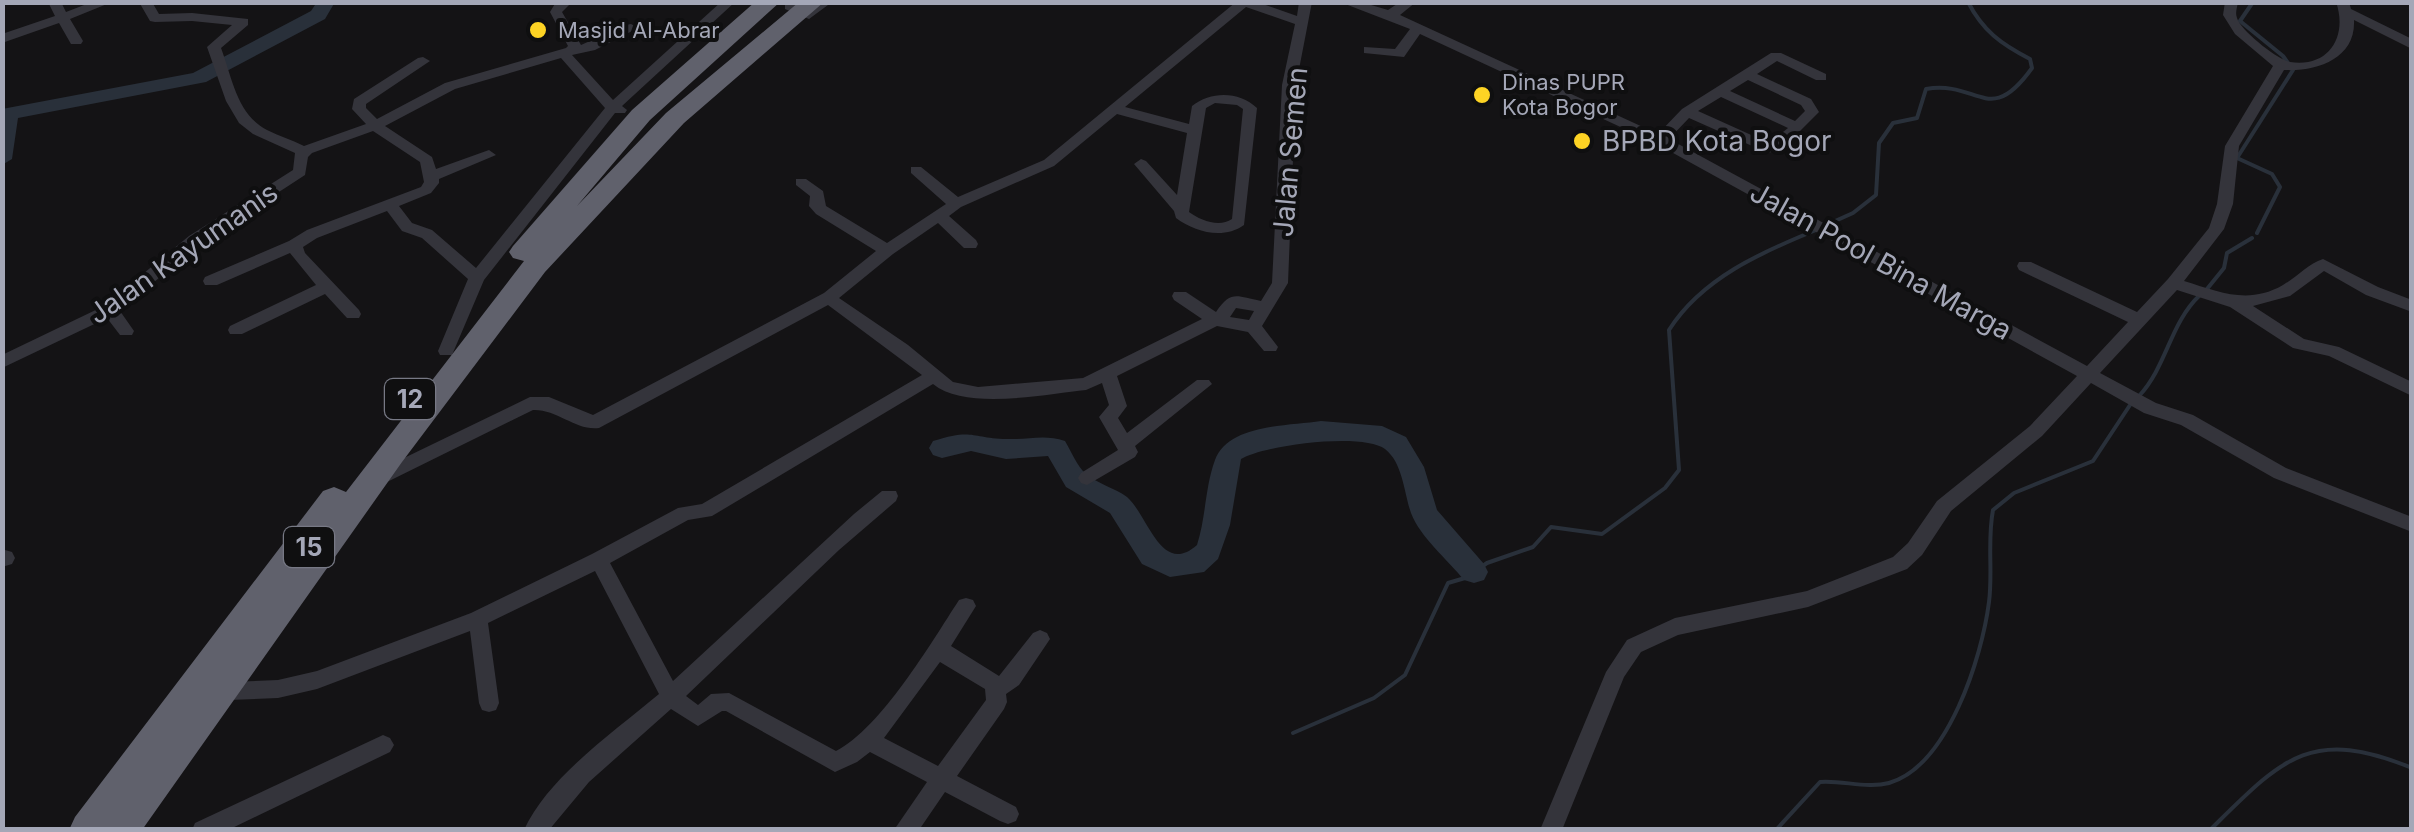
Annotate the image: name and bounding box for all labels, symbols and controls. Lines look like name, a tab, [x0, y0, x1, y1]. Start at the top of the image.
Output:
place label: Masjid Al-Abrar	[558, 17, 720, 43]
marker: Masjid Al-Abrar	[527, 19, 549, 41]
street label: Jalan Semen	[1266, 66, 1314, 238]
place label: Dinas PUPR Kota Bogor	[1502, 69, 1625, 120]
marker: Dinas PUPR Kota Bogor	[1471, 84, 1493, 106]
place label: BPBD Kota Bogor	[1602, 124, 1832, 158]
marker: BPBD Kota Bogor	[1571, 130, 1593, 152]
street label: Jalan Kayumanis	[82, 175, 284, 331]
street label: Jalan Pool Bina Marga	[1744, 175, 2018, 347]
road number: 12	[385, 379, 435, 419]
road number: 15	[284, 527, 334, 567]

